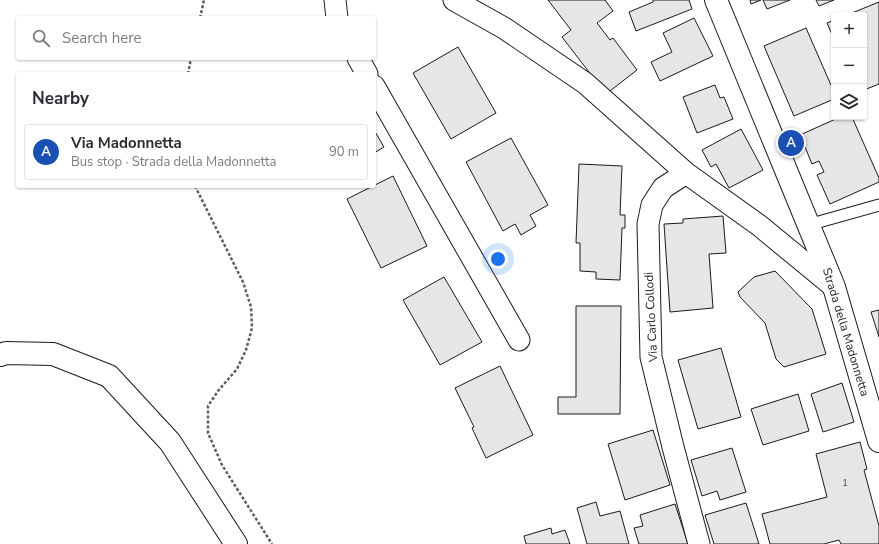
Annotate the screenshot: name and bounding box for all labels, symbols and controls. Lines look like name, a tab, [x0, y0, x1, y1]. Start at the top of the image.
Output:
map controls	[831, 12, 867, 120]
button: +	[831, 12, 867, 48]
search box	[16, 16, 376, 60]
icon: search	[30, 27, 52, 49]
text: Search here	[62, 28, 142, 48]
button: −	[831, 48, 867, 84]
button: layers	[831, 84, 867, 120]
text: Nearby	[32, 87, 89, 110]
pin: A	[778, 128, 804, 158]
text: Via Madonnetta	[71, 133, 182, 153]
text: A	[41, 143, 51, 161]
text: 90 m	[329, 143, 359, 161]
text: Bus stop · Strada della Madonnetta	[71, 153, 276, 171]
your location	[488, 249, 508, 269]
street label: Strada della Madonnetta	[819, 266, 873, 398]
street label: Via Carlo Collodi	[641, 272, 661, 363]
house number: 1	[842, 476, 848, 490]

